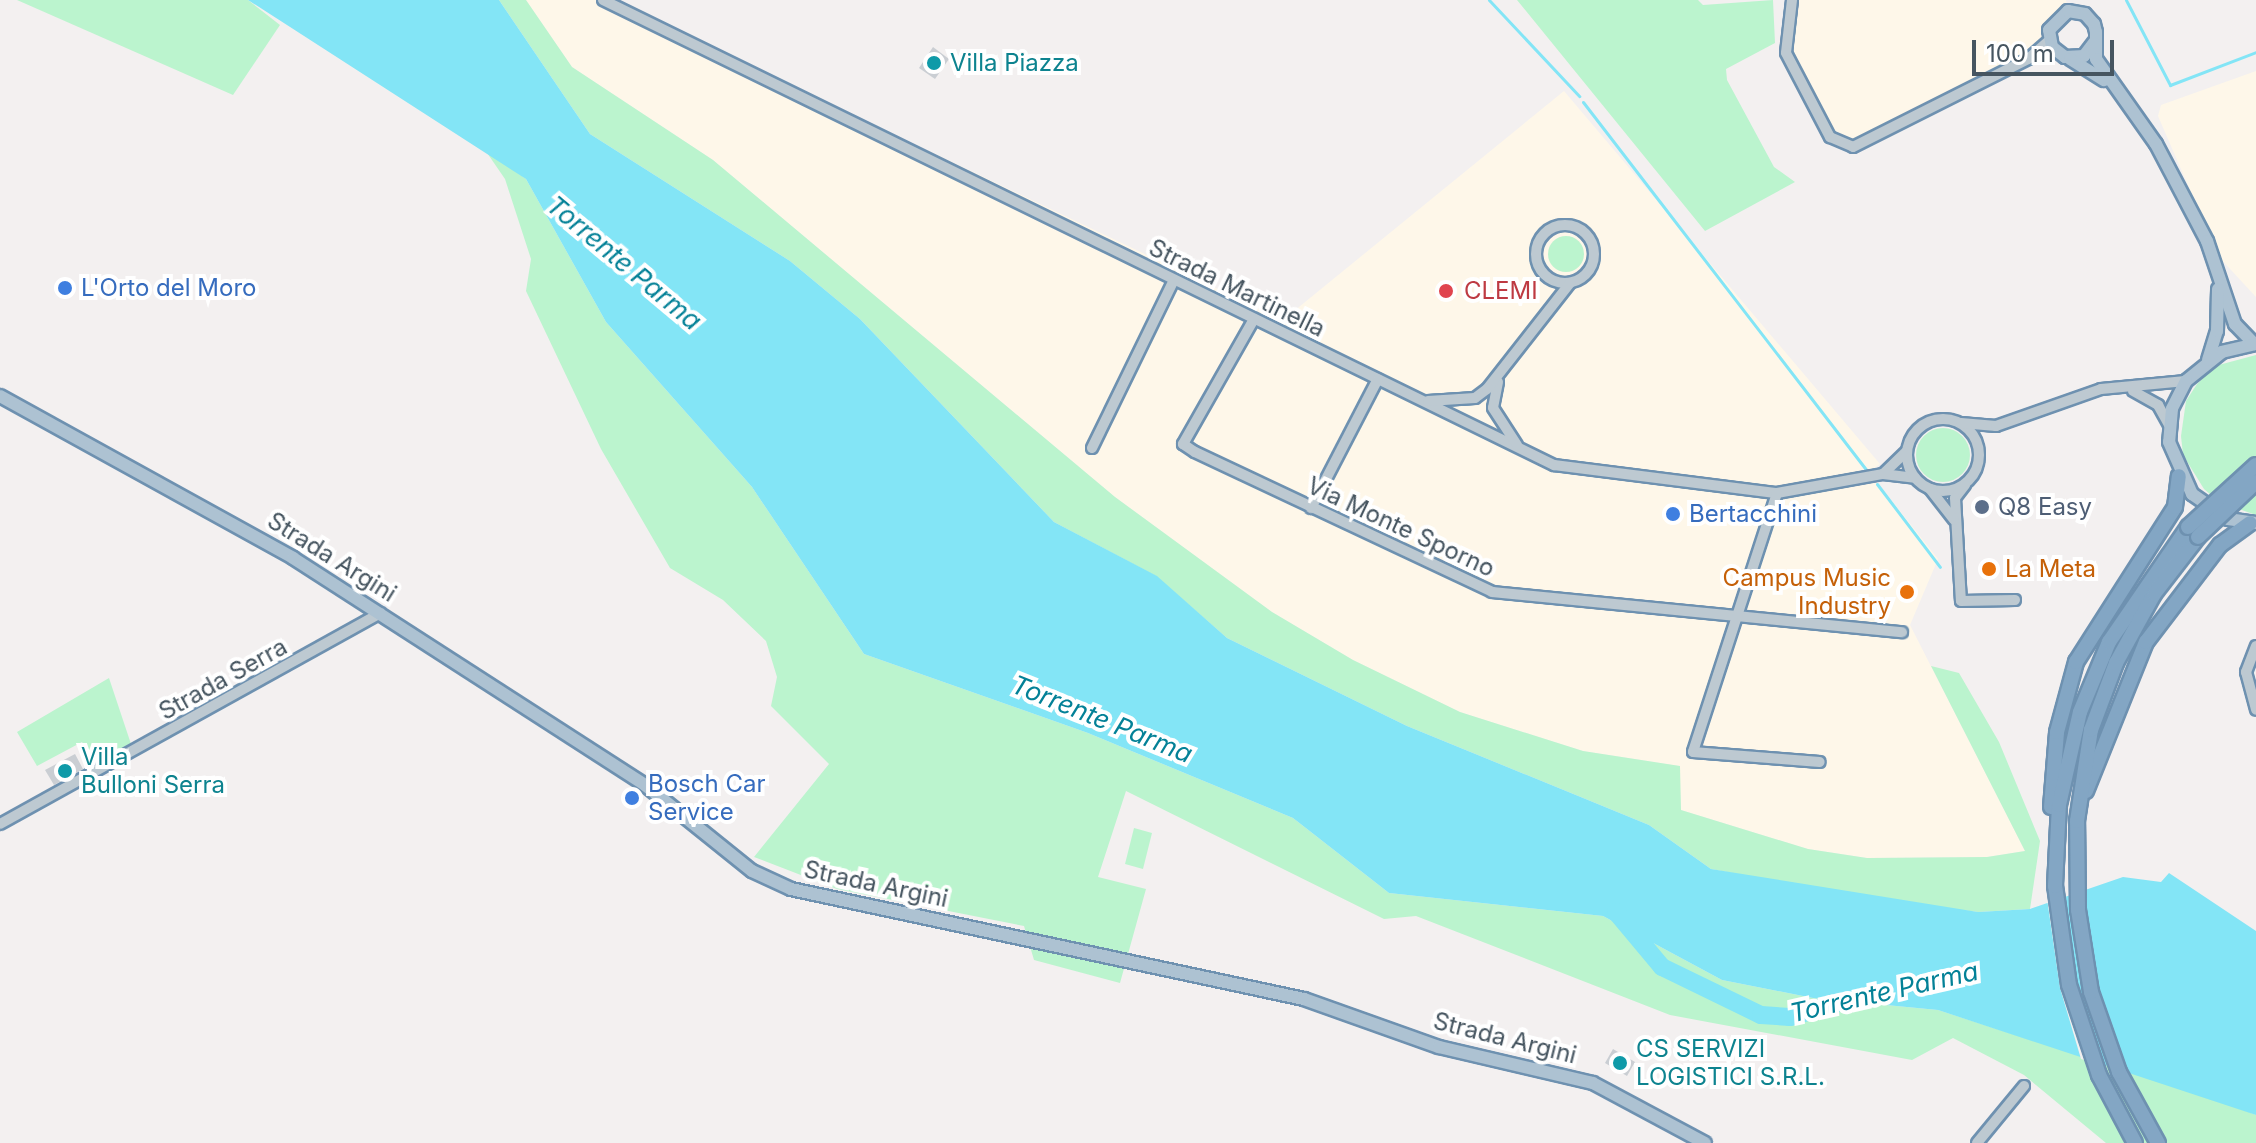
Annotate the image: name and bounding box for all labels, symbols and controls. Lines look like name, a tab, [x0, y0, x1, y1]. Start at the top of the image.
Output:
scale bar	[1976, 24, 2118, 74]
text: 100 m	[1986, 39, 2054, 68]
place label: Villa Piazza	[950, 49, 1079, 77]
marker: Villa Piazza	[925, 54, 943, 72]
water label: Torrente Parma	[540, 189, 708, 337]
street label: Strada Martinella	[1144, 233, 1330, 343]
place label: L'Orto del Moro	[81, 274, 256, 302]
place label: CLEMI	[1464, 277, 1538, 305]
marker: L'Orto del Moro	[56, 279, 74, 297]
marker: CLEMI	[1435, 280, 1457, 302]
street label: Via Monte Sporno	[1303, 471, 1499, 583]
place label: Q8 Easy	[1998, 493, 2092, 521]
marker: Q8 Easy	[1973, 498, 1991, 516]
place label: Bertacchini	[1689, 500, 1817, 528]
marker: Bertacchini	[1664, 505, 1682, 523]
street label: Strada Argini	[262, 506, 402, 608]
place label: La Meta	[2005, 555, 2096, 583]
marker: La Meta	[1980, 560, 1998, 578]
place label: Campus Music Industry	[1723, 564, 1891, 620]
marker: Campus Music Industry	[1898, 583, 1916, 601]
street label: Strada Serra	[154, 632, 292, 726]
water label: Torrente Parma	[1007, 669, 1197, 769]
place label: Villa Bulloni Serra	[81, 743, 225, 799]
marker: Villa Bulloni Serra	[56, 762, 74, 780]
place label: Bosch Car Service	[648, 770, 765, 826]
marker: Bosch Car Service	[623, 789, 641, 807]
street label: Strada Argini	[801, 855, 951, 913]
water label: Torrente Parma	[1787, 955, 1981, 1029]
street label: Strada Argini	[1430, 1006, 1580, 1070]
place label: CS SERVIZI LOGISTICI S.R.L.	[1636, 1035, 1825, 1091]
marker: CS SERVIZI LOGISTICI S.R.L.	[1611, 1054, 1629, 1072]

